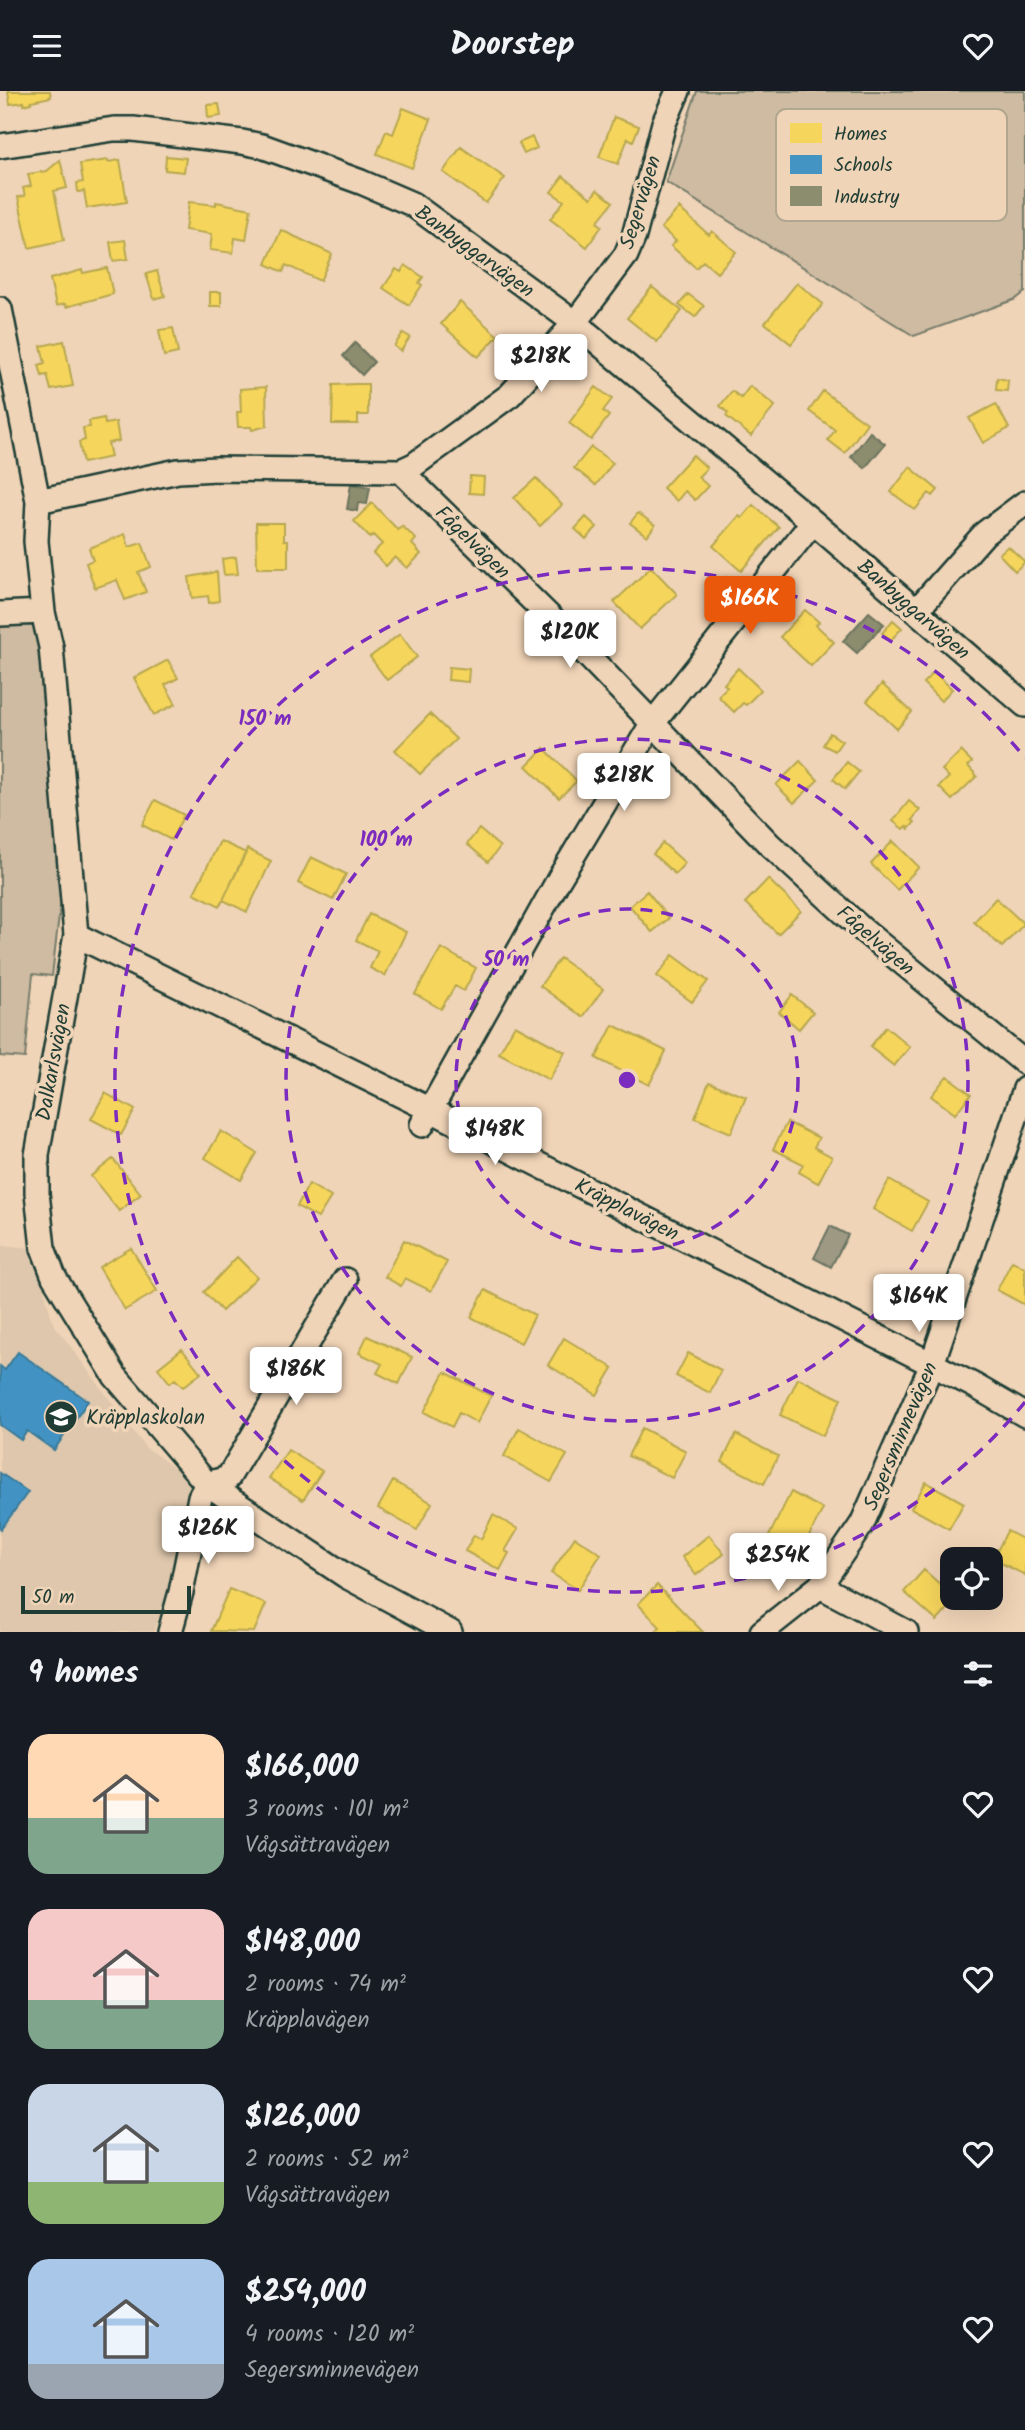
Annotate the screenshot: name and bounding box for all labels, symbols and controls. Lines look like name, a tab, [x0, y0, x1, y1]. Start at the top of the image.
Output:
text: Doorstep	[450, 20, 575, 71]
icon: menu	[28, 27, 66, 65]
icon: heart	[959, 27, 997, 65]
legend	[776, 109, 1007, 221]
text: Homes	[834, 120, 887, 150]
text: Schools	[834, 151, 893, 181]
street label: Segervägen	[612, 152, 671, 253]
text: Industry	[834, 183, 900, 213]
street label: Banbyggarvägen	[407, 197, 541, 307]
pin: $218K	[492, 335, 590, 394]
text: $218K	[510, 339, 572, 375]
street label: Fågelvägen	[426, 498, 518, 588]
street label: Banbyggarvägen	[849, 551, 977, 669]
pin: $166K	[701, 577, 799, 636]
text: $166K	[720, 581, 780, 617]
pin: $120K	[521, 611, 619, 670]
text: $120K	[540, 615, 600, 651]
text: 150 m	[238, 703, 292, 736]
pin: $218K	[575, 753, 673, 813]
text: $218K	[593, 758, 655, 794]
text: 100 m	[359, 824, 413, 857]
street label: Fågelvägen	[828, 898, 922, 985]
text: 50 m	[482, 944, 529, 977]
street label: Dalkarlsvägen	[28, 1001, 81, 1124]
centre of rings	[615, 1068, 639, 1092]
pin: $148K	[446, 1107, 544, 1167]
text: $148K	[465, 1112, 525, 1148]
street label: Kräpplavägen	[568, 1170, 684, 1251]
pin: $164K	[870, 1275, 968, 1334]
text: $164K	[889, 1279, 949, 1315]
pin: $186K	[247, 1347, 345, 1407]
text: $186K	[266, 1352, 326, 1388]
street label: Segersminnevägen	[855, 1357, 948, 1516]
school or university icon: Kräpplaskolan	[42, 1398, 80, 1436]
place label: Kräpplaskolan	[86, 1402, 205, 1435]
pin: $126K	[159, 1507, 257, 1566]
text: $126K	[178, 1511, 238, 1547]
pin: $254K	[729, 1533, 827, 1593]
text: $254K	[745, 1538, 811, 1574]
map controls	[940, 1547, 1003, 1610]
button: locate	[940, 1547, 1003, 1610]
scale bar	[21, 1583, 191, 1615]
text: 50 m	[32, 1583, 74, 1613]
text: 9 homes	[28, 1650, 139, 1698]
icon: filters	[959, 1655, 997, 1693]
text: $166,000	[245, 1744, 358, 1792]
icon: home	[84, 1762, 168, 1846]
icon: heart	[959, 1785, 997, 1823]
text: 3 rooms · 101 m²	[245, 1792, 408, 1828]
text: Vågsättravägen	[245, 1828, 390, 1864]
text: $148,000	[245, 1919, 360, 1967]
icon: home	[84, 1937, 168, 2021]
icon: heart	[959, 1960, 997, 1998]
text: 2 rooms · 74 m²	[245, 1967, 406, 2003]
text: Kräpplavägen	[245, 2003, 370, 2039]
text: $126,000	[245, 2094, 360, 2142]
icon: home	[84, 2112, 168, 2196]
icon: heart	[959, 2135, 997, 2173]
text: 2 rooms · 52 m²	[245, 2142, 408, 2178]
text: Vågsättravägen	[245, 2178, 390, 2214]
text: $254,000	[245, 2269, 366, 2317]
icon: home	[84, 2287, 168, 2371]
icon: heart	[959, 2310, 997, 2348]
text: 4 rooms · 120 m²	[245, 2317, 414, 2353]
text: Segersminnevägen	[245, 2353, 419, 2389]

